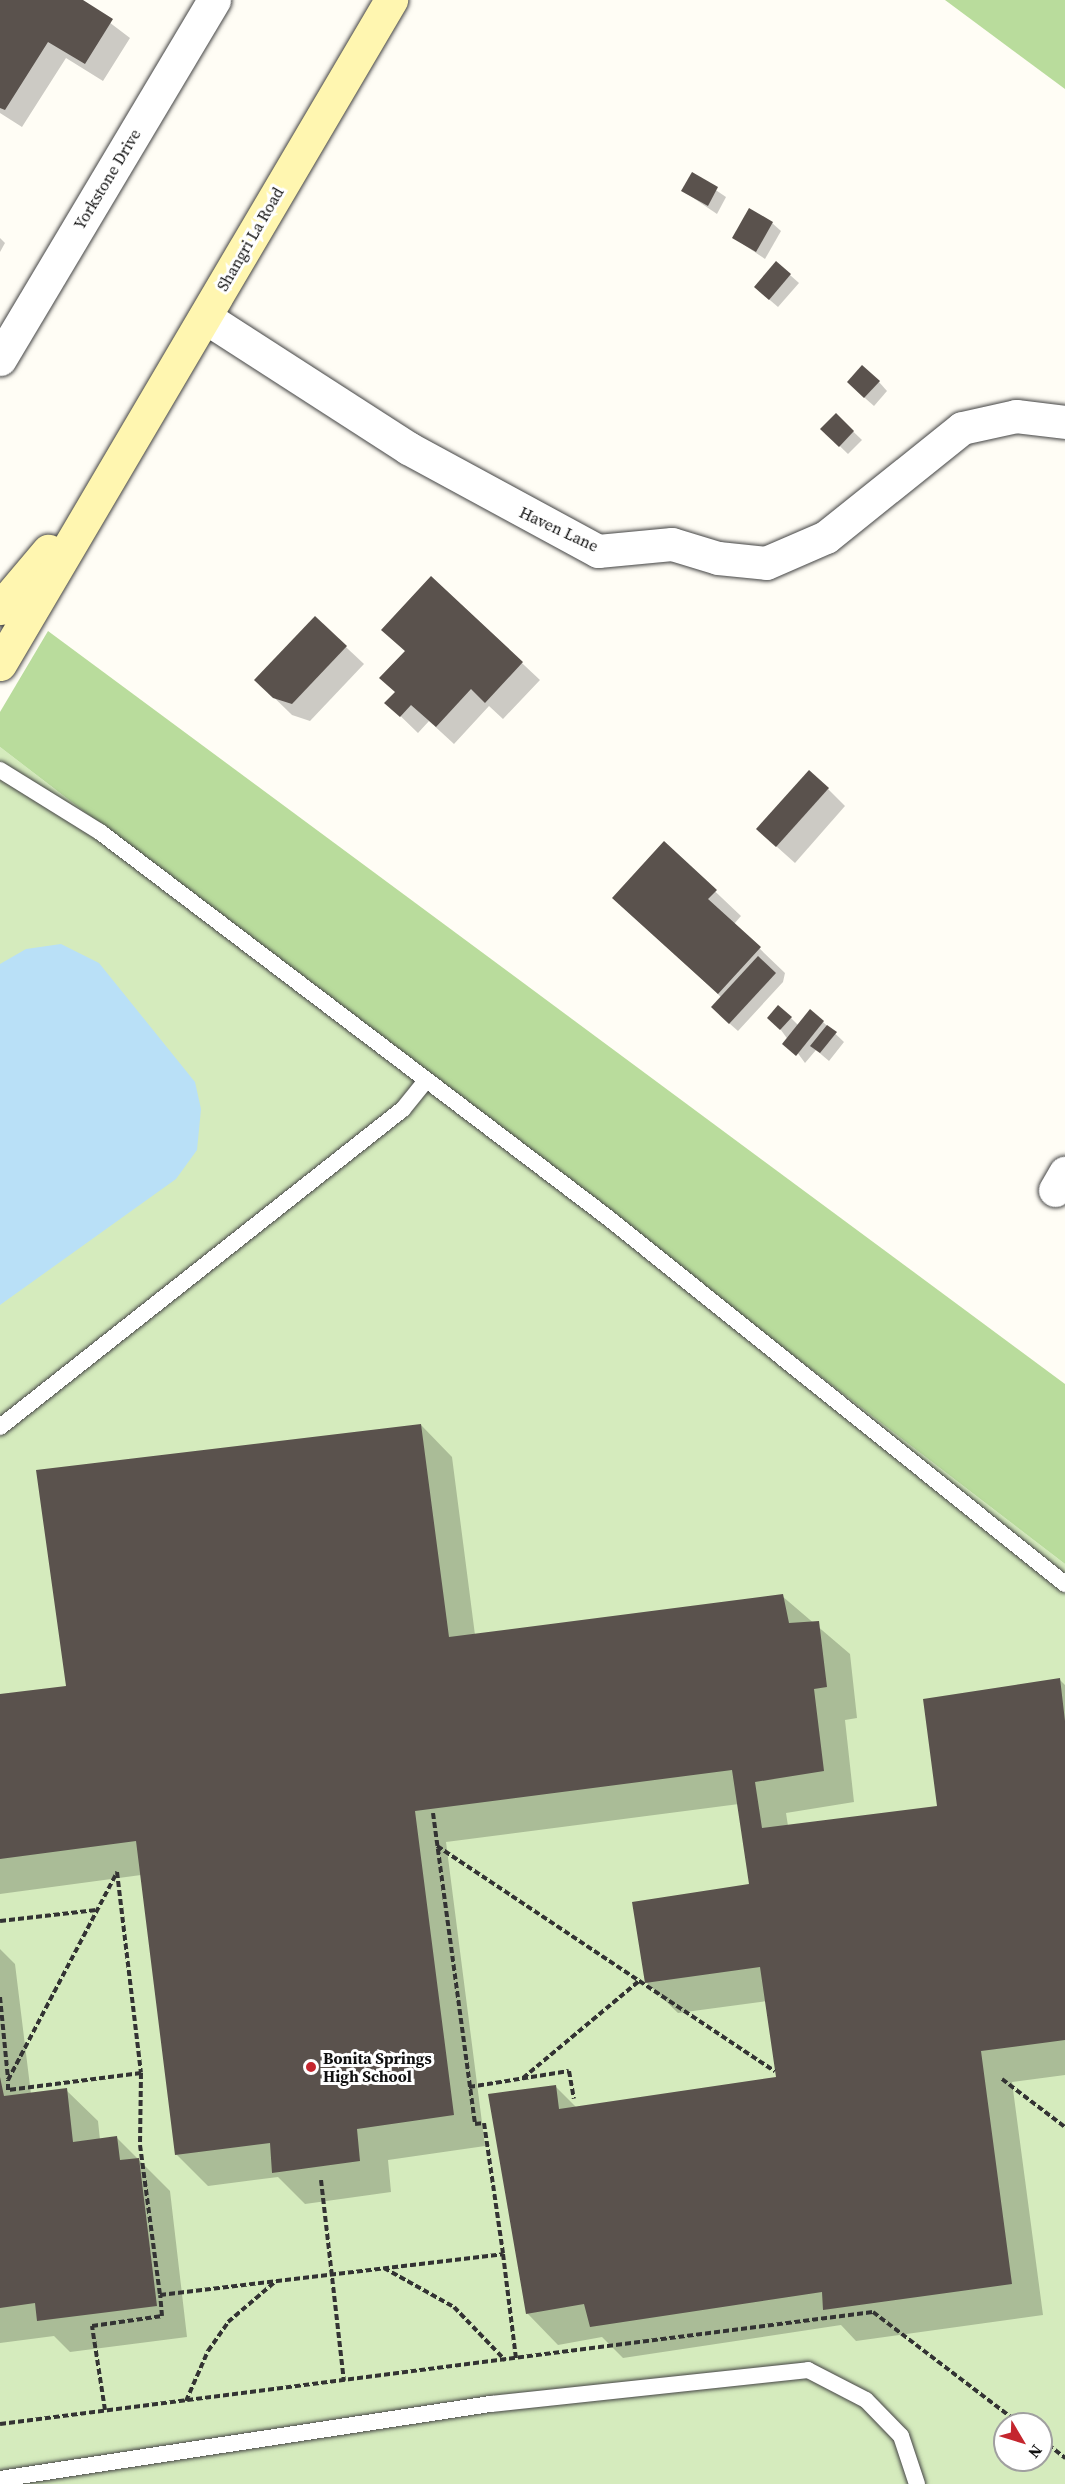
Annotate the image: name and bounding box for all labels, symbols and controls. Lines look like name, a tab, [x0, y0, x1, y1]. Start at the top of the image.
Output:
street label: Yorkstone Drive	[69, 125, 145, 233]
street label: Shangri La Road	[213, 184, 287, 294]
street label: Haven Lane	[516, 502, 602, 556]
place label: Bonita Springs High School	[323, 2048, 432, 2086]
marker: Bonita Springs High School	[304, 2060, 318, 2074]
north arrow	[993, 2412, 1053, 2472]
text: N	[1023, 2440, 1048, 2463]

